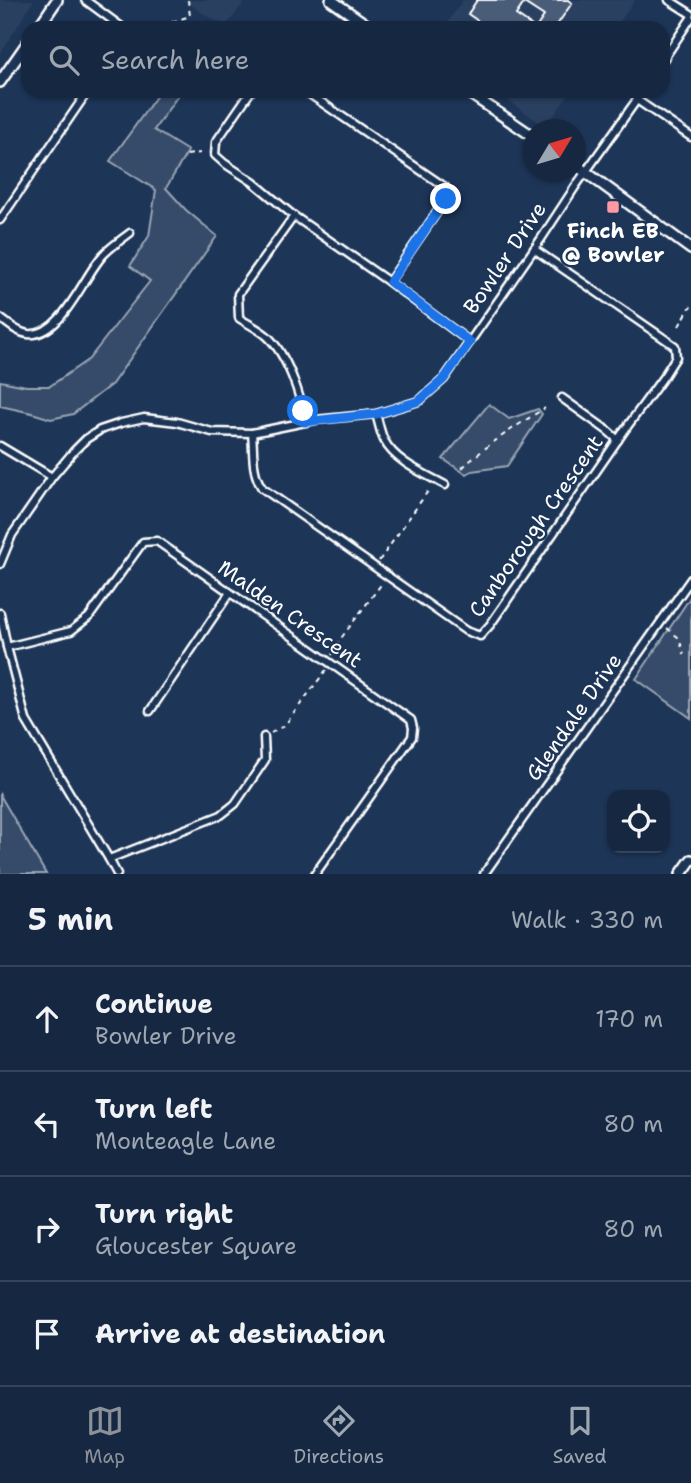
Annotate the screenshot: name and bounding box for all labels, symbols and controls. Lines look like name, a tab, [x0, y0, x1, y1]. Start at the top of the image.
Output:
search box	[21, 21, 670, 98]
icon: search	[45, 41, 83, 79]
text: Search here	[101, 42, 250, 77]
north arrow	[523, 119, 586, 182]
route end	[430, 183, 461, 214]
street label: Bowler Drive	[457, 197, 553, 319]
marker: Finch EB @ Bowler	[605, 199, 621, 215]
place label: Finch EB @ Bowler	[562, 217, 664, 269]
route start	[287, 395, 318, 426]
street label: Canborough Crescent	[462, 429, 610, 623]
street label: Malden Crescent	[212, 554, 368, 674]
street label: Glendale Drive	[520, 648, 628, 786]
map controls	[607, 790, 670, 853]
button: locate	[607, 790, 670, 853]
text: 5 min	[28, 899, 113, 940]
text: Walk · 330 m	[511, 905, 663, 935]
text: Continue	[95, 986, 213, 1021]
icon: ahead	[28, 1000, 66, 1038]
text: 170 m	[595, 1004, 663, 1034]
text: Bowler Drive	[95, 1021, 237, 1051]
text: Turn left	[95, 1091, 212, 1126]
icon: left	[28, 1105, 66, 1143]
text: 80 m	[604, 1109, 663, 1139]
text: Monteagle Lane	[95, 1126, 276, 1156]
text: Turn right	[95, 1196, 233, 1231]
icon: right	[28, 1210, 66, 1248]
text: 80 m	[604, 1214, 663, 1244]
text: Gloucester Square	[95, 1231, 297, 1261]
icon: arrive	[28, 1315, 66, 1353]
text: Arrive at destination	[95, 1316, 385, 1351]
tab: Map	[84, 1402, 125, 1469]
tab: Directions	[294, 1402, 384, 1469]
tab: Saved	[553, 1402, 607, 1469]

